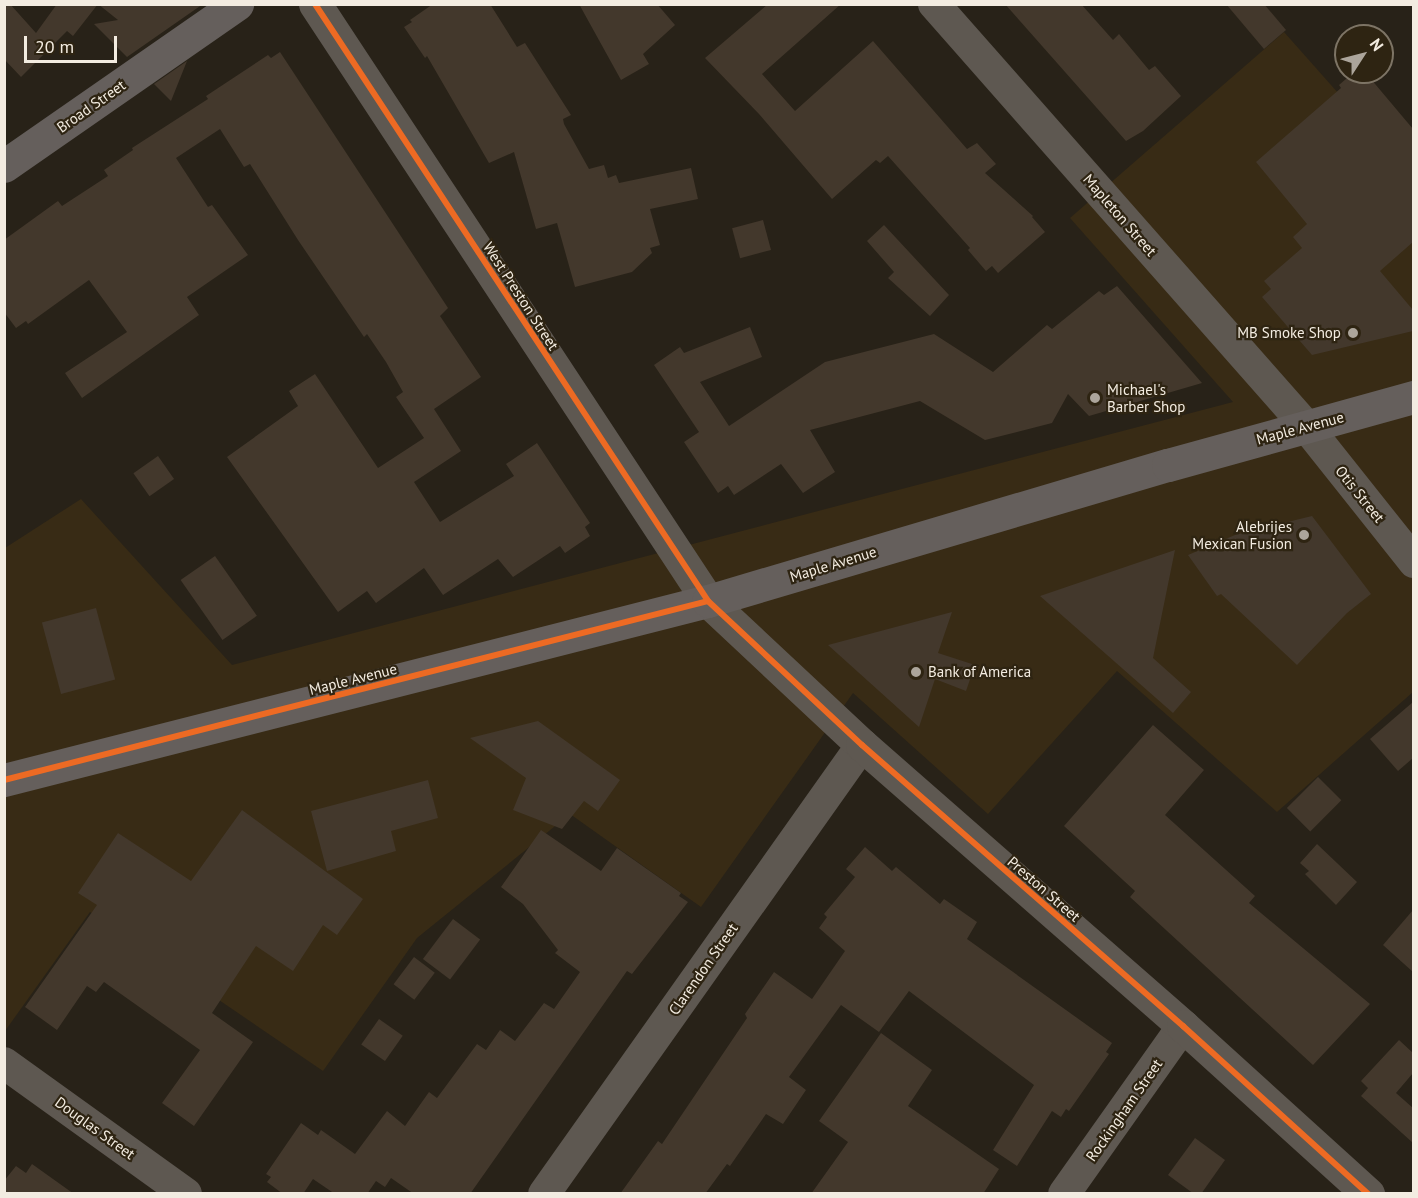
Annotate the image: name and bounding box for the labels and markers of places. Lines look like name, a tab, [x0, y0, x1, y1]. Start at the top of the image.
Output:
place label: MB Smoke Shop	[1237, 324, 1341, 342]
marker: MB Smoke Shop	[1346, 326, 1360, 340]
place label: Michael's Barber Shop	[1107, 380, 1185, 415]
marker: Michael's Barber Shop	[1088, 391, 1102, 405]
place label: Alebrijes Mexican Fusion	[1192, 517, 1292, 552]
marker: Alebrijes Mexican Fusion	[1297, 528, 1311, 542]
place label: Bank of America	[928, 663, 1032, 681]
marker: Bank of America	[909, 665, 923, 679]

